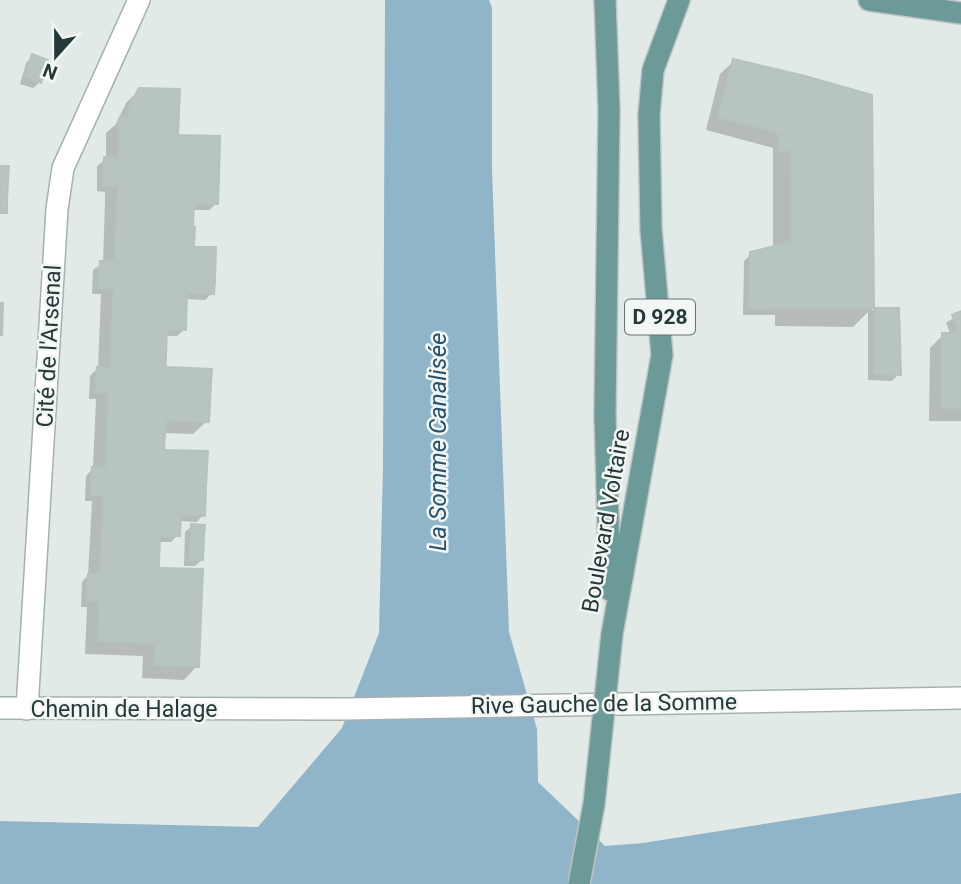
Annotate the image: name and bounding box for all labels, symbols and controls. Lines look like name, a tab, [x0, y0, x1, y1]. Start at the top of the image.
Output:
north arrow	[21, 21, 91, 91]
text: N	[40, 58, 60, 85]
street label: Cité de l'Arsenal	[31, 264, 67, 428]
road number: D 928	[625, 300, 695, 334]
water label: La Somme Canalisée	[424, 333, 452, 551]
street label: Boulevard Voltaire	[577, 427, 635, 615]
street label: Rive Gauche de la Somme	[471, 688, 737, 720]
street label: Chemin de Halage	[30, 696, 218, 723]

